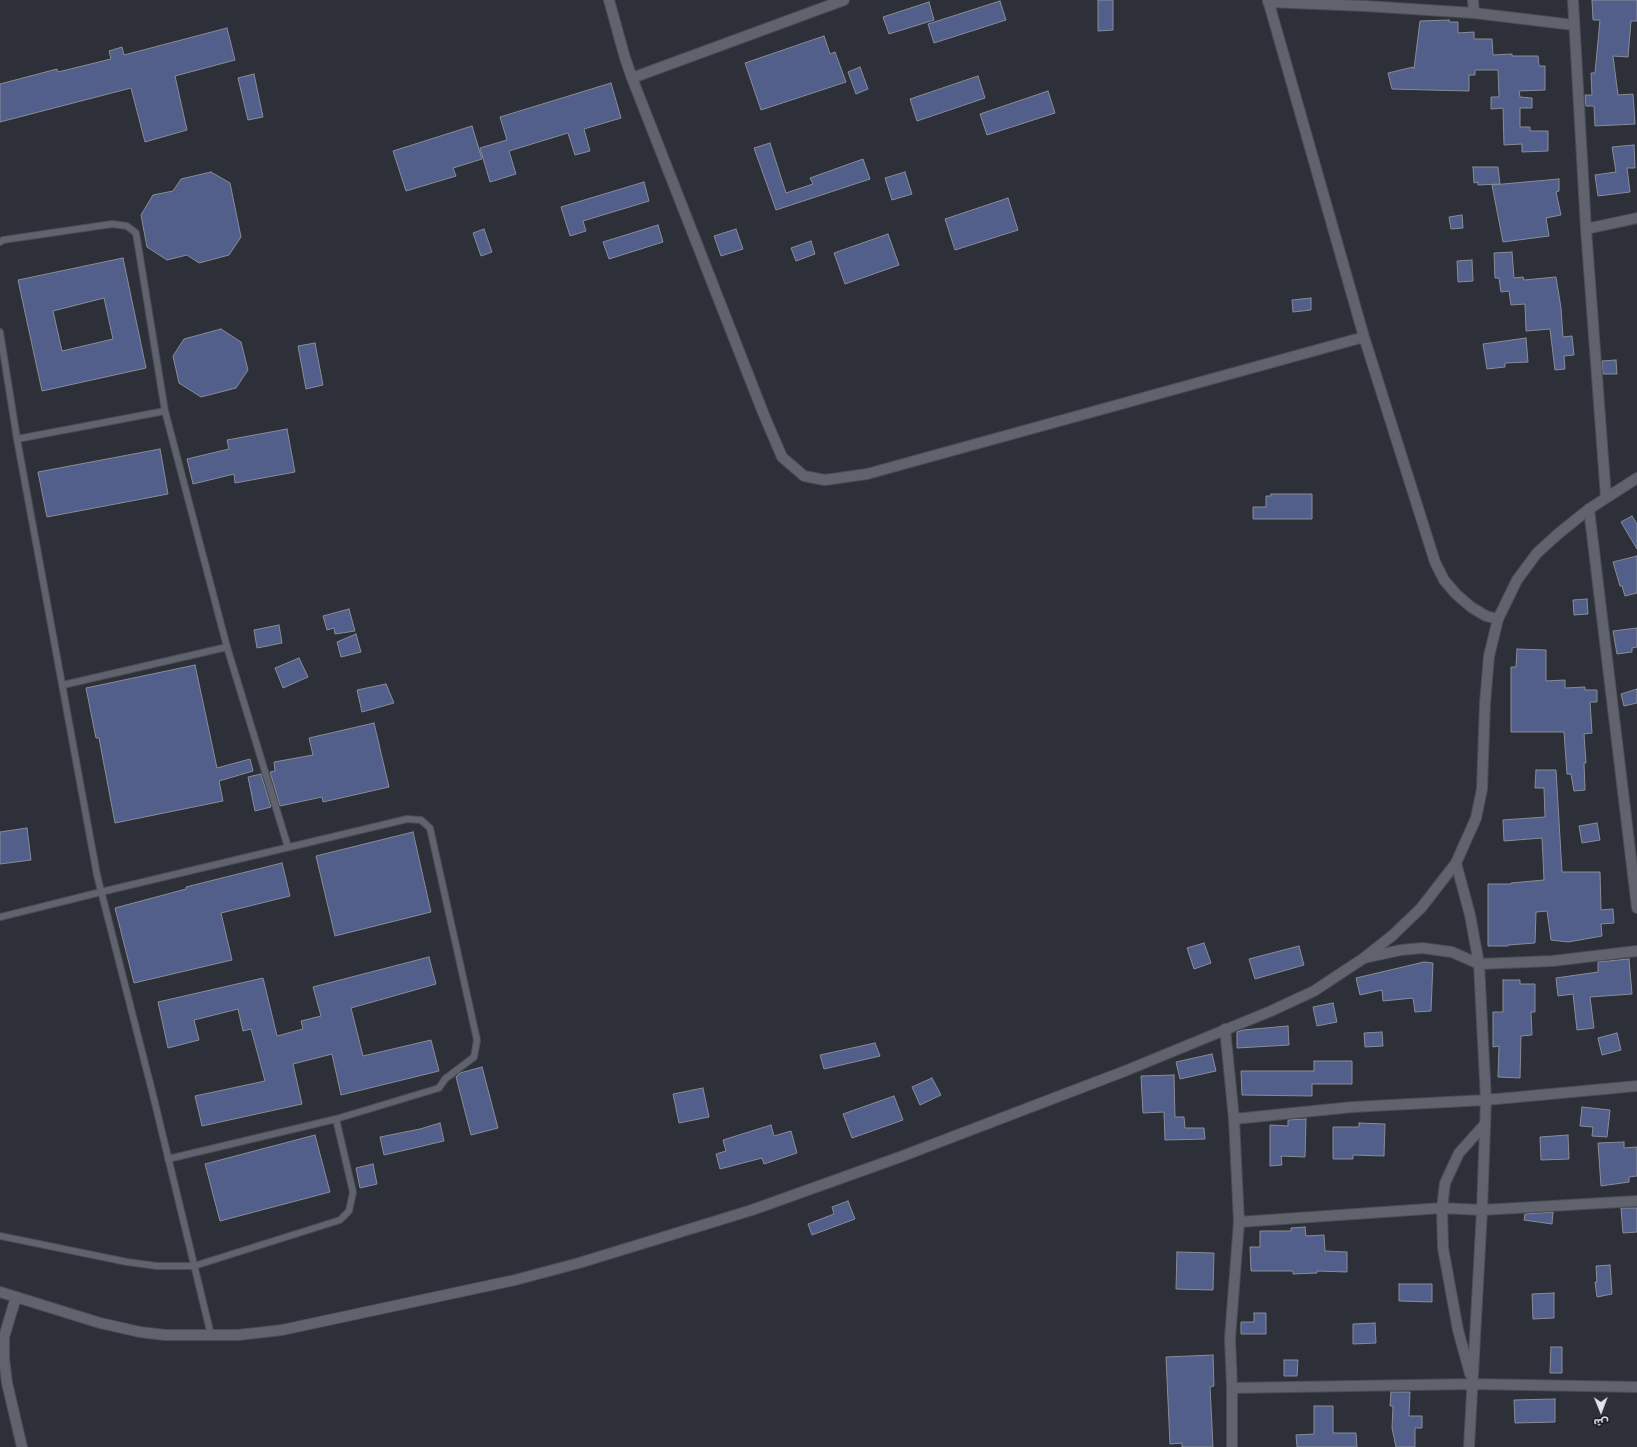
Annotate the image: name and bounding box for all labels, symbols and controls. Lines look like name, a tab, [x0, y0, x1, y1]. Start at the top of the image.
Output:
north arrow	[1581, 1391, 1621, 1431]
text: ش	[1594, 1416, 1609, 1431]

